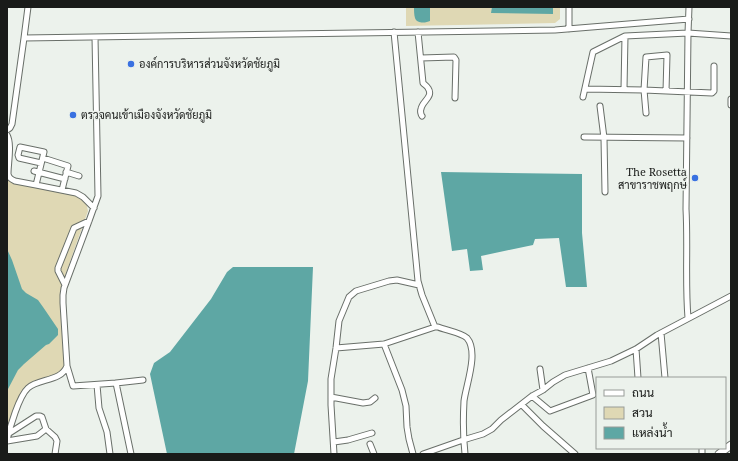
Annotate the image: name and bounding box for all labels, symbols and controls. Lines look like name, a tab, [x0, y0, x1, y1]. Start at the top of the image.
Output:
place label: องค์การบริหารส่วนจังหวัดชัยภูมิ	[139, 56, 280, 72]
marker: องค์การบริหารส่วนจังหวัดชัยภูมิ	[126, 59, 136, 69]
place label: ตรวจคนเข้าเมืองจังหวัดชัยภูมิ	[81, 107, 212, 123]
marker: ตรวจคนเข้าเมืองจังหวัดชัยภูมิ	[68, 110, 78, 120]
place label: The Rosetta สาขาราชพฤกษ์	[618, 164, 688, 192]
marker: The Rosetta สาขาราชพฤกษ์	[690, 173, 700, 183]
legend	[596, 377, 726, 449]
text: ถนน	[632, 384, 655, 401]
text: สวน	[632, 404, 653, 421]
text: แหล่งน้ำ	[632, 422, 672, 441]

